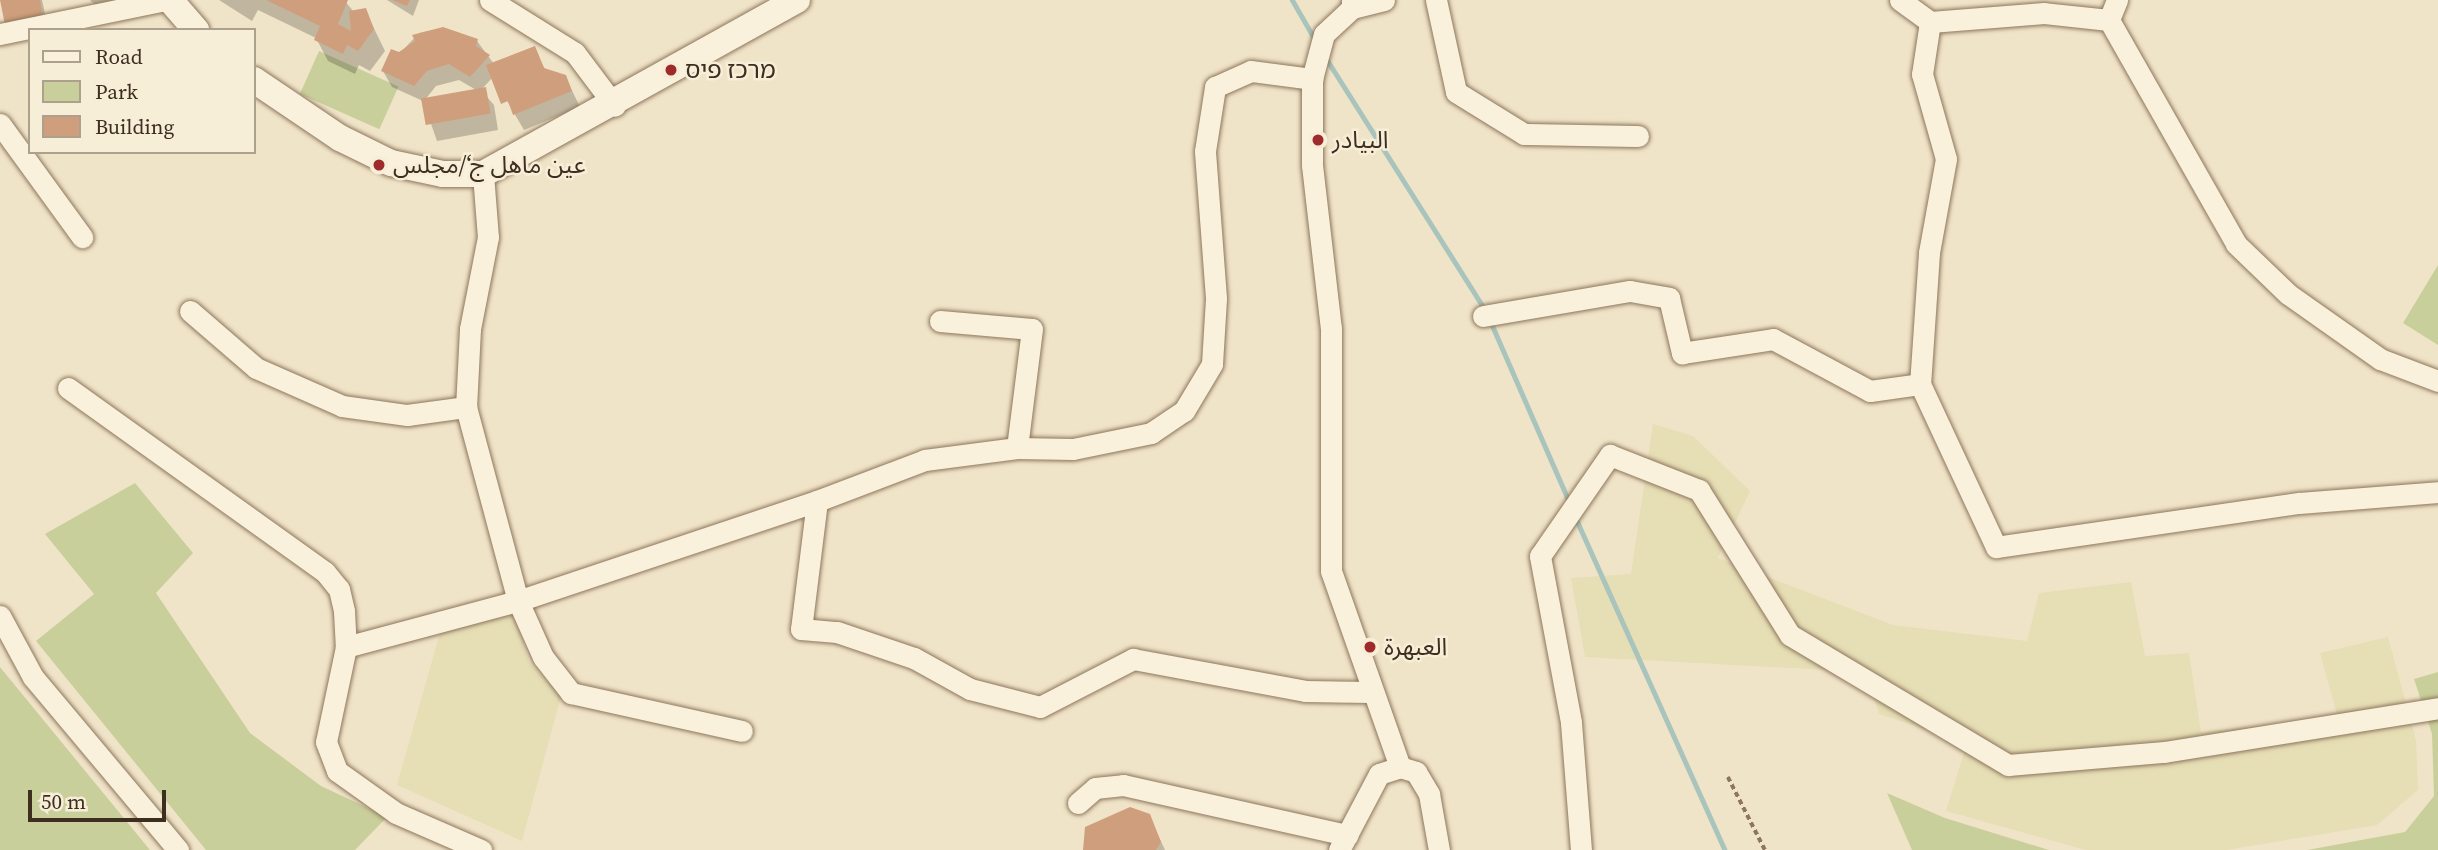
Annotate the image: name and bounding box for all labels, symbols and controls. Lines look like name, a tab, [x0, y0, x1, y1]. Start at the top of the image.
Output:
legend	[28, 28, 256, 154]
text: Road	[95, 42, 143, 71]
place label: מרכז פיס	[685, 56, 776, 84]
marker: מרכז פיס	[663, 62, 679, 78]
text: Park	[95, 77, 138, 106]
text: Building	[95, 112, 174, 141]
place label: البيادر	[1332, 126, 1388, 154]
marker: البيادر	[1310, 132, 1326, 148]
place label: عين ماهل ج‘/مجلس	[393, 151, 586, 179]
marker: عين ماهل ج‘/مجلس	[371, 157, 387, 173]
place label: العبهرة	[1384, 633, 1447, 661]
marker: العبهرة	[1362, 639, 1378, 655]
scale bar	[32, 776, 170, 820]
text: 50 m	[41, 787, 86, 816]

